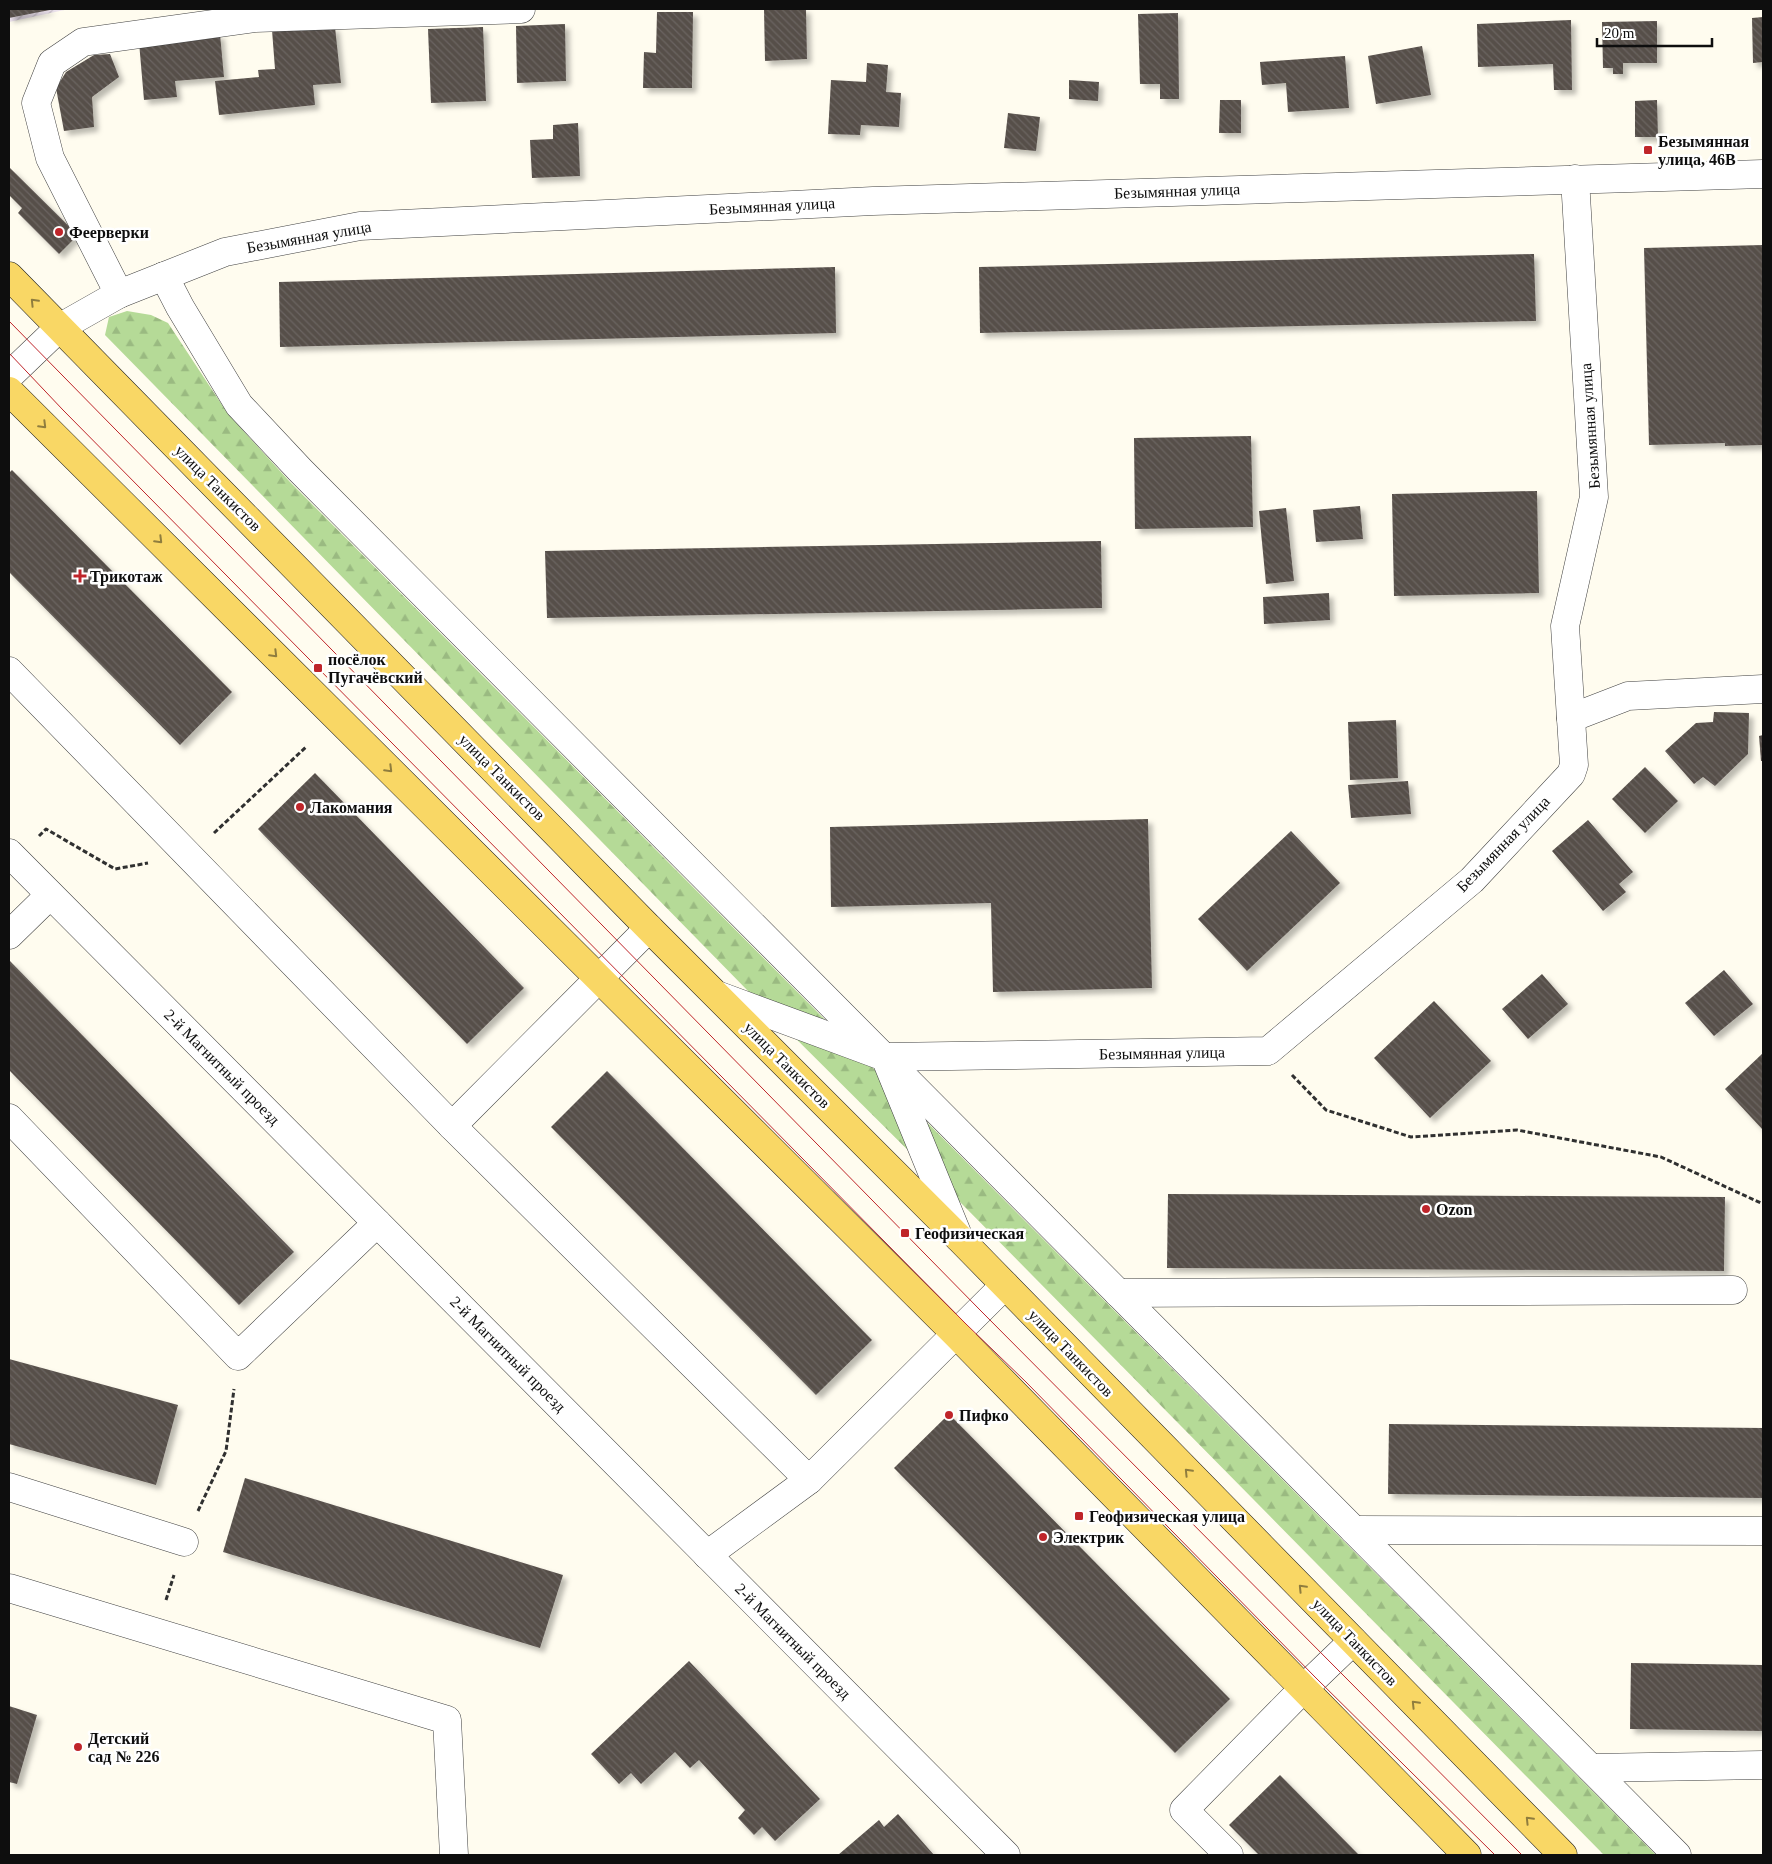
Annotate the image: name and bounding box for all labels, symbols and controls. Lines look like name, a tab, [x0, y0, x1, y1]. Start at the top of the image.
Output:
scale bar	[1597, 15, 1712, 47]
text: 20 m	[1604, 25, 1635, 41]
place label: Безымянная улица, 46В	[1658, 133, 1750, 169]
marker: Безымянная улица, 46В	[1642, 144, 1654, 156]
street label: Безымянная улица	[1114, 180, 1240, 203]
street label: Безымянная улица	[709, 194, 835, 219]
street label: Безымянная улица	[245, 218, 373, 257]
place label: Феерверки	[69, 224, 149, 242]
marker: Феерверки	[53, 226, 65, 238]
one-way arrow	[31, 299, 40, 308]
street label: Безымянная улица	[1577, 362, 1604, 490]
one-way arrow	[38, 419, 47, 428]
street label: улица Танкистов	[171, 442, 265, 535]
one-way arrow	[153, 534, 162, 543]
place label: Трикотаж	[90, 568, 163, 586]
marker: Трикотаж	[74, 570, 86, 582]
one-way arrow	[268, 648, 277, 657]
place label: посёлок Пугачёвский	[328, 651, 423, 687]
marker: посёлок Пугачёвский	[312, 662, 324, 674]
street label: улица Танкистов	[455, 731, 549, 824]
one-way arrow	[383, 763, 392, 772]
street label: Безымянная улица	[1453, 793, 1554, 896]
place label: Лакомания	[310, 799, 393, 816]
marker: Лакомания	[294, 801, 306, 813]
street label: 2-й Магнитный проезд	[160, 1006, 283, 1129]
street label: улица Танкистов	[740, 1019, 834, 1112]
street label: Безымянная улица	[1099, 1043, 1225, 1064]
place label: Ozon	[1436, 1201, 1473, 1218]
marker: Ozon	[1420, 1203, 1432, 1215]
place label: Геофизическая	[915, 1225, 1024, 1243]
marker: Геофизическая	[899, 1227, 911, 1239]
street label: 2-й Магнитный проезд	[446, 1293, 569, 1416]
street label: улица Танкистов	[1024, 1306, 1117, 1401]
place label: Пифко	[959, 1407, 1009, 1425]
marker: Пифко	[943, 1409, 955, 1421]
one-way arrow	[1185, 1469, 1194, 1478]
place label: Геофизическая улица	[1089, 1508, 1245, 1526]
marker: Геофизическая улица	[1073, 1510, 1085, 1522]
place label: Электрик	[1053, 1529, 1125, 1547]
marker: Электрик	[1037, 1531, 1049, 1543]
street label: 2-й Магнитный проезд	[731, 1580, 854, 1703]
one-way arrow	[1299, 1585, 1308, 1594]
street label: улица Танкистов	[1308, 1595, 1401, 1690]
one-way arrow	[1412, 1701, 1421, 1710]
place label: Детский сад № 226	[88, 1730, 159, 1765]
marker: Детский сад № 226	[72, 1741, 84, 1753]
one-way arrow	[1526, 1817, 1535, 1826]

